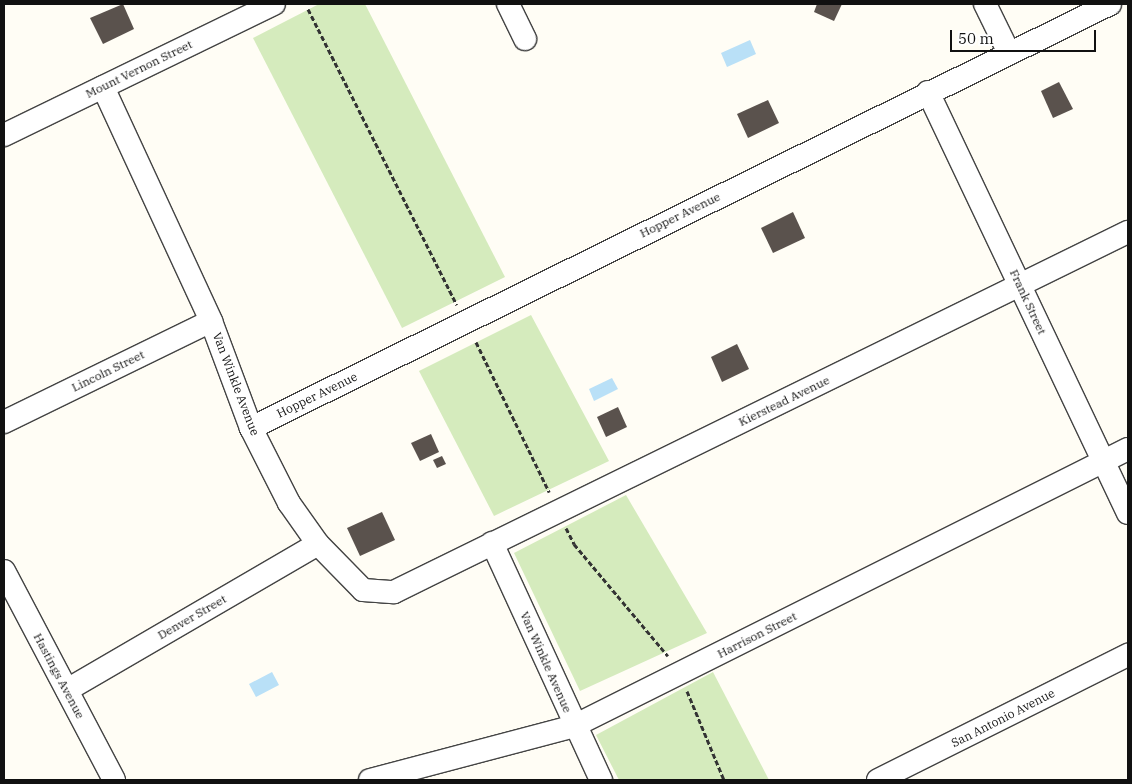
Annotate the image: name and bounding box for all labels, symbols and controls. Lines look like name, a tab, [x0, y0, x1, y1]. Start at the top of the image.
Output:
scale bar	[952, 20, 1098, 52]
text: 50 m	[958, 29, 994, 48]
street label: Mount Vernon Street	[83, 37, 195, 101]
street label: Hopper Avenue	[637, 189, 723, 241]
street label: Frank Street	[1007, 267, 1049, 337]
street label: Van Winkle Avenue	[210, 331, 262, 437]
street label: Lincoln Street	[69, 347, 147, 395]
street label: Hopper Avenue	[274, 369, 360, 421]
street label: Kierstead Avenue	[736, 373, 832, 429]
street label: Denver Street	[155, 592, 229, 642]
street label: Van Winkle Avenue	[517, 609, 575, 715]
street label: Harrison Street	[715, 609, 799, 661]
street label: Hastings Avenue	[30, 631, 88, 721]
street label: San Antonio Avenue	[949, 686, 1057, 750]

